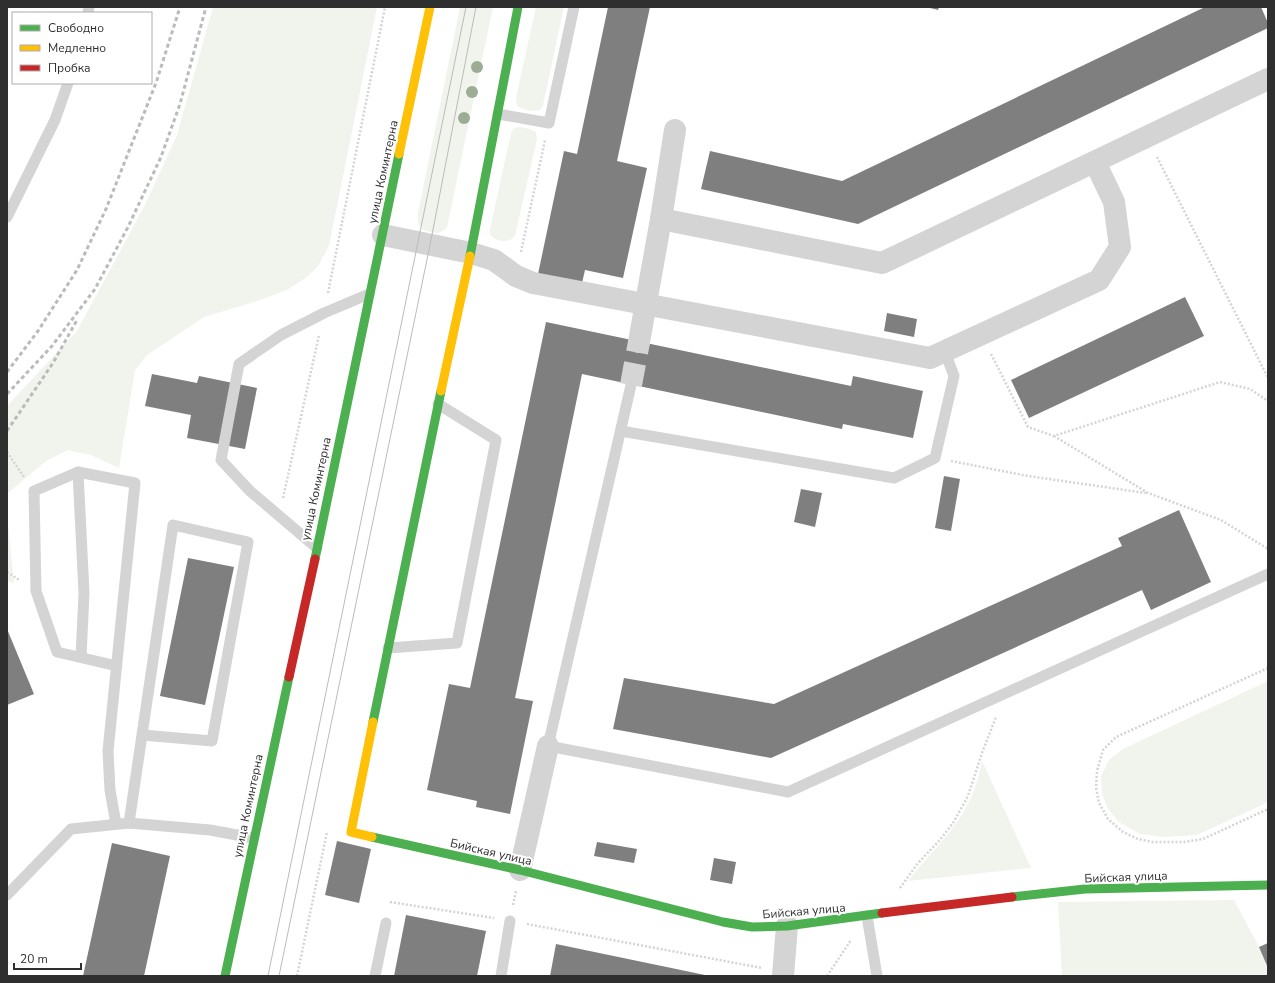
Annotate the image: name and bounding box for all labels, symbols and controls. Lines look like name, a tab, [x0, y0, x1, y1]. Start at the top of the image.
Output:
legend	[12, 12, 152, 84]
text: Свободно	[48, 20, 104, 36]
text: Медленно	[48, 40, 106, 56]
text: Пробка	[48, 60, 91, 76]
street label: улица Коминтерна	[364, 119, 402, 225]
street label: улица Коминтерна	[297, 436, 335, 542]
street label: улица Коминтерна	[229, 753, 267, 859]
street label: Бийская улица	[449, 835, 533, 869]
street label: Бийская улица	[1084, 868, 1168, 886]
street label: Бийская улица	[762, 899, 846, 923]
scale bar	[14, 945, 81, 971]
text: 20 m	[20, 951, 48, 967]

